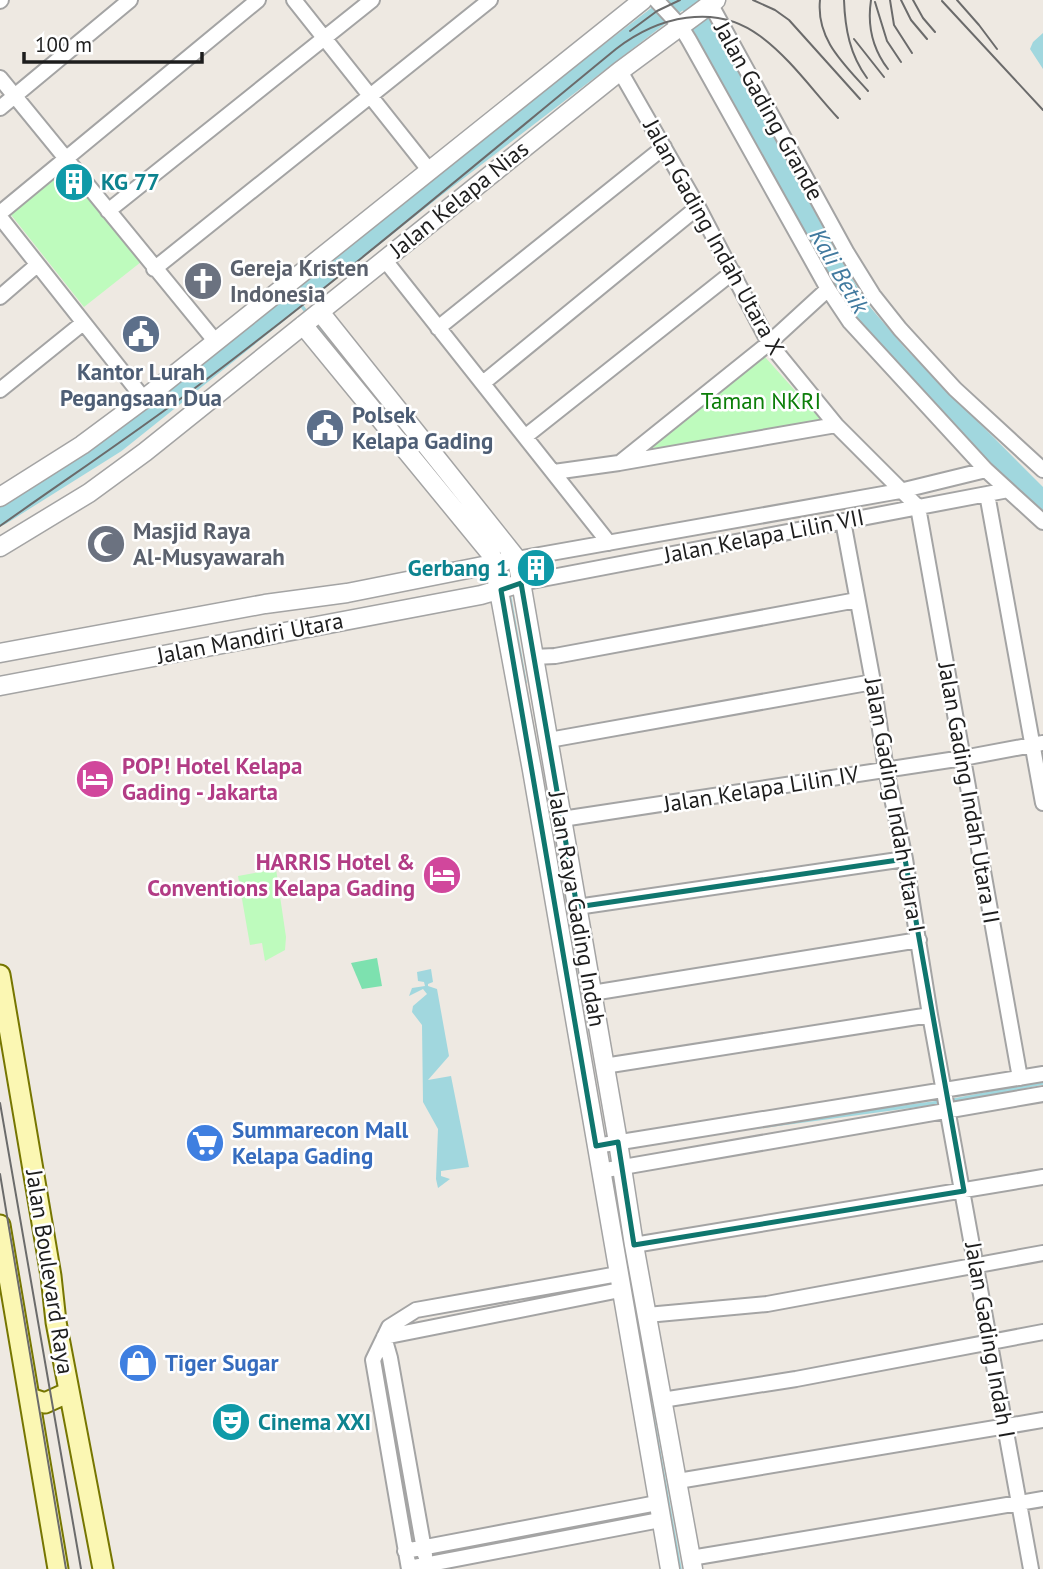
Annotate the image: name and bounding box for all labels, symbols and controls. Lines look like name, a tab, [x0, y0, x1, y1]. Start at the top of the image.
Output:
street label: Jalan Gading Grande	[708, 15, 831, 205]
scale bar	[24, 21, 203, 65]
text: 100 m	[35, 31, 92, 58]
street label: Jalan Gading Indah Utara X	[637, 113, 791, 360]
street label: Jalan Kelapa Nias	[383, 134, 534, 264]
building icon: KG 77	[53, 161, 95, 203]
place label: KG 77	[101, 167, 160, 196]
water label: Kali Betik	[803, 223, 877, 320]
place label: Gereja Kristen Indonesia	[230, 253, 369, 308]
church icon: Gereja Kristen Indonesia	[182, 260, 224, 302]
public building icon: Kantor Lurah Pegangsaan Dua	[120, 313, 162, 355]
place label: Kantor Lurah Pegangsaan Dua	[60, 357, 222, 412]
park label: Taman NKRI	[701, 386, 821, 415]
place label: Polsek Kelapa Gading	[352, 400, 493, 455]
public building icon: Polsek Kelapa Gading	[304, 407, 346, 449]
street label: Jalan Kelapa Lilin VII	[660, 502, 866, 569]
place label: Masjid Raya Al-Musyawarah	[133, 516, 285, 571]
mosque icon: Masjid Raya Al-Musyawarah	[85, 523, 127, 565]
building icon: Gerbang 1	[515, 547, 557, 589]
place label: Gerbang 1	[408, 553, 509, 582]
street label: Jalan Mandiri Utara	[153, 605, 346, 670]
street label: Jalan Gading Indah Utara II	[932, 659, 1007, 926]
street label: Jalan Gading Indah Utara I	[859, 674, 932, 935]
place label: POP! Hotel Kelapa Gading - Jakarta	[122, 751, 302, 806]
hotel icon: POP! Hotel Kelapa Gading - Jakarta	[74, 758, 116, 800]
street label: Jalan Kelapa Lilin IV	[660, 759, 861, 818]
street label: Jalan Raya Gading Indah	[542, 788, 613, 1029]
place label: HARRIS Hotel & Conventions Kelapa Gading	[147, 847, 415, 902]
hotel icon: HARRIS Hotel & Conventions Kelapa Gading	[421, 854, 463, 896]
place label: Summarecon Mall Kelapa Gading	[232, 1115, 408, 1170]
supermarket icon: Summarecon Mall Kelapa Gading	[184, 1122, 226, 1164]
street label: Jalan Boulevard Raya	[20, 1167, 81, 1376]
street label: Jalan Gading Indah I	[959, 1239, 1022, 1440]
shop icon: Tiger Sugar	[117, 1342, 159, 1384]
place label: Tiger Sugar	[165, 1348, 279, 1377]
theatre icon: Cinema XXI	[210, 1401, 252, 1443]
place label: Cinema XXI	[258, 1407, 371, 1436]

